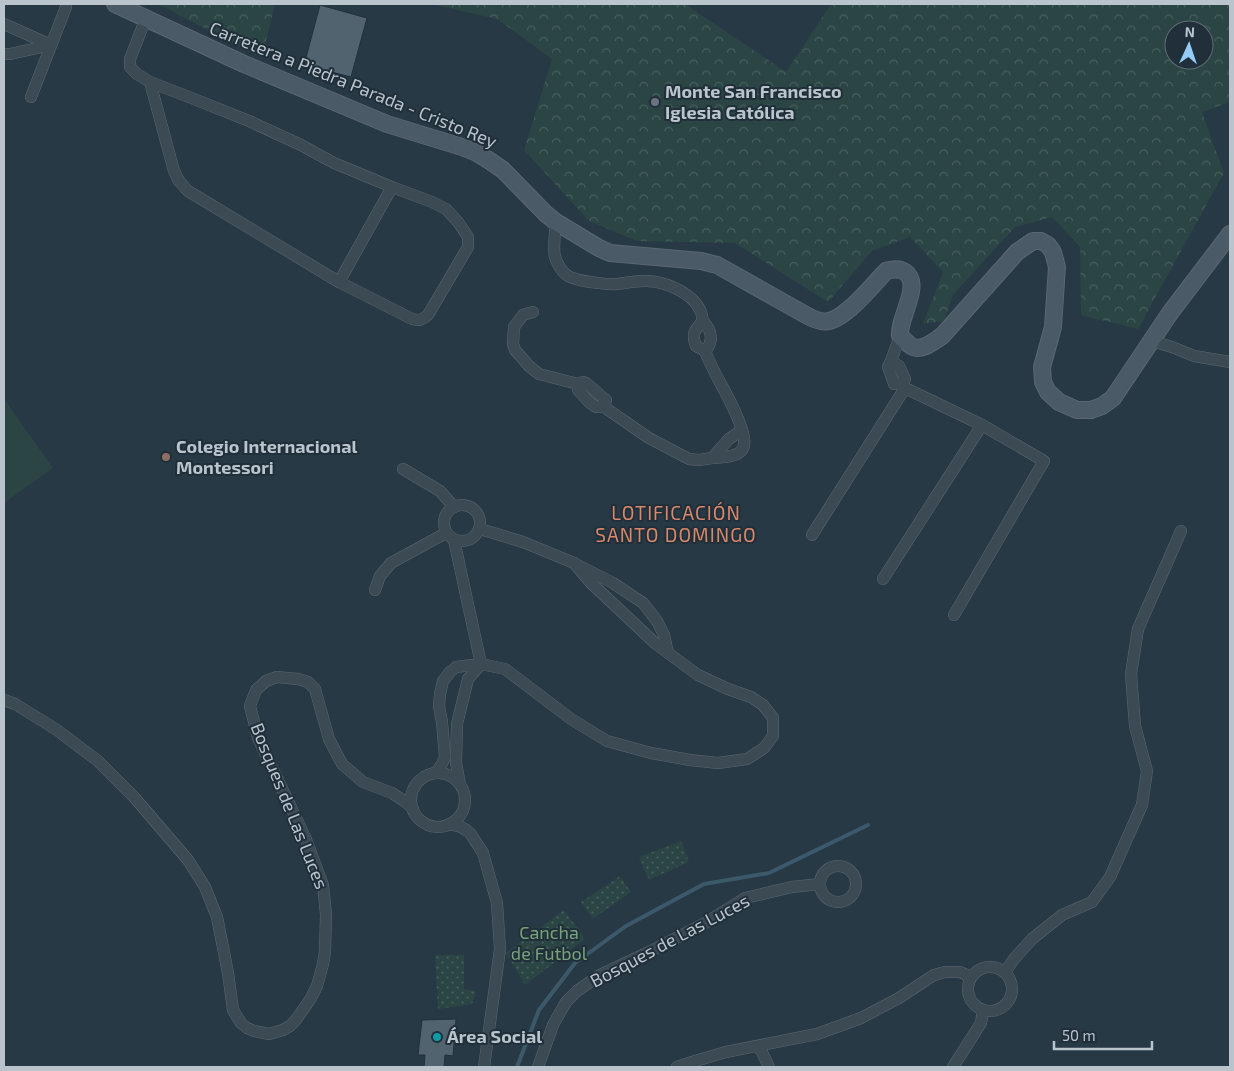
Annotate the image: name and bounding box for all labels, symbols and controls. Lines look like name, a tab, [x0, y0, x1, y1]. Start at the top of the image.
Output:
street label: Carretera a Piedra Parada - Cristo Rey	[207, 16, 501, 152]
north arrow	[1164, 20, 1214, 70]
text: N	[1184, 23, 1195, 40]
place label: Monte San Francisco Iglesia Católica	[665, 80, 842, 123]
marker: Monte San Francisco Iglesia Católica	[649, 96, 661, 108]
place label: Colegio Internacional Montessori	[176, 435, 357, 478]
marker: Colegio Internacional Montessori	[160, 451, 172, 463]
district label: LOTIFICACIÓN SANTO DOMINGO	[595, 501, 757, 546]
street label: Bosques de Las Luces	[247, 719, 333, 892]
street label: Bosques de Las Luces	[586, 889, 753, 991]
park label: Cancha de Futbol	[511, 921, 588, 964]
scale bar	[1054, 1018, 1152, 1050]
place label: Área Social	[447, 1025, 542, 1047]
text: 50 m	[1062, 1026, 1096, 1044]
marker: Área Social	[431, 1031, 443, 1043]

